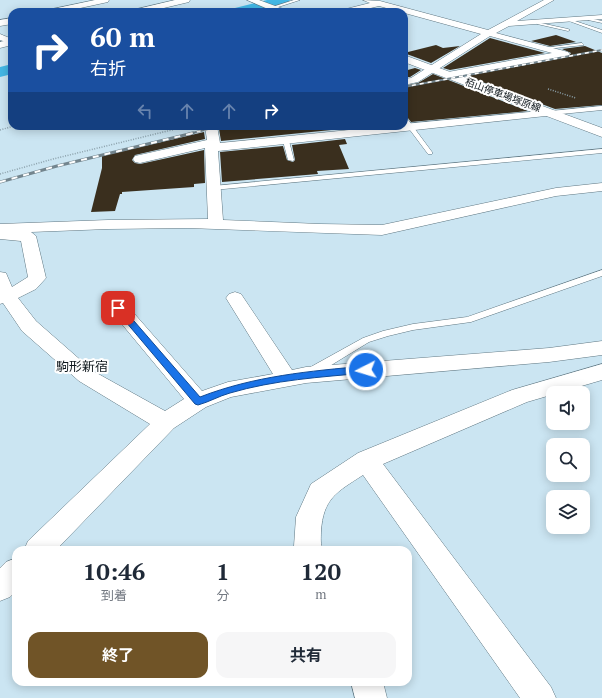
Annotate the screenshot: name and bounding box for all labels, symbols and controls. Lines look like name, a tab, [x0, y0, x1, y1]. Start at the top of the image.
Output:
text: 60 m	[90, 18, 155, 55]
icon: right	[24, 24, 76, 76]
text: 右折	[90, 56, 126, 80]
street label: 栢山停車場塚原線	[463, 75, 543, 115]
icon: left	[134, 100, 156, 122]
icon: ahead	[176, 100, 198, 122]
icon: ahead	[218, 100, 240, 122]
icon: right	[260, 100, 282, 122]
pin	[101, 291, 135, 325]
icon: arrive	[107, 297, 129, 319]
position arrow	[345, 349, 387, 391]
district label: 駒形新宿	[56, 357, 108, 375]
map controls	[546, 386, 590, 534]
button: sound	[546, 386, 590, 430]
button: search	[546, 438, 590, 482]
button: layers	[546, 490, 590, 534]
text: 10:46	[83, 555, 145, 587]
text: 1	[216, 555, 230, 587]
text: 120	[300, 555, 341, 587]
text: m	[315, 585, 326, 603]
text: 到着	[101, 586, 127, 604]
text: 分	[216, 586, 229, 604]
button: 終了	[28, 632, 208, 678]
button: 共有	[216, 632, 396, 678]

